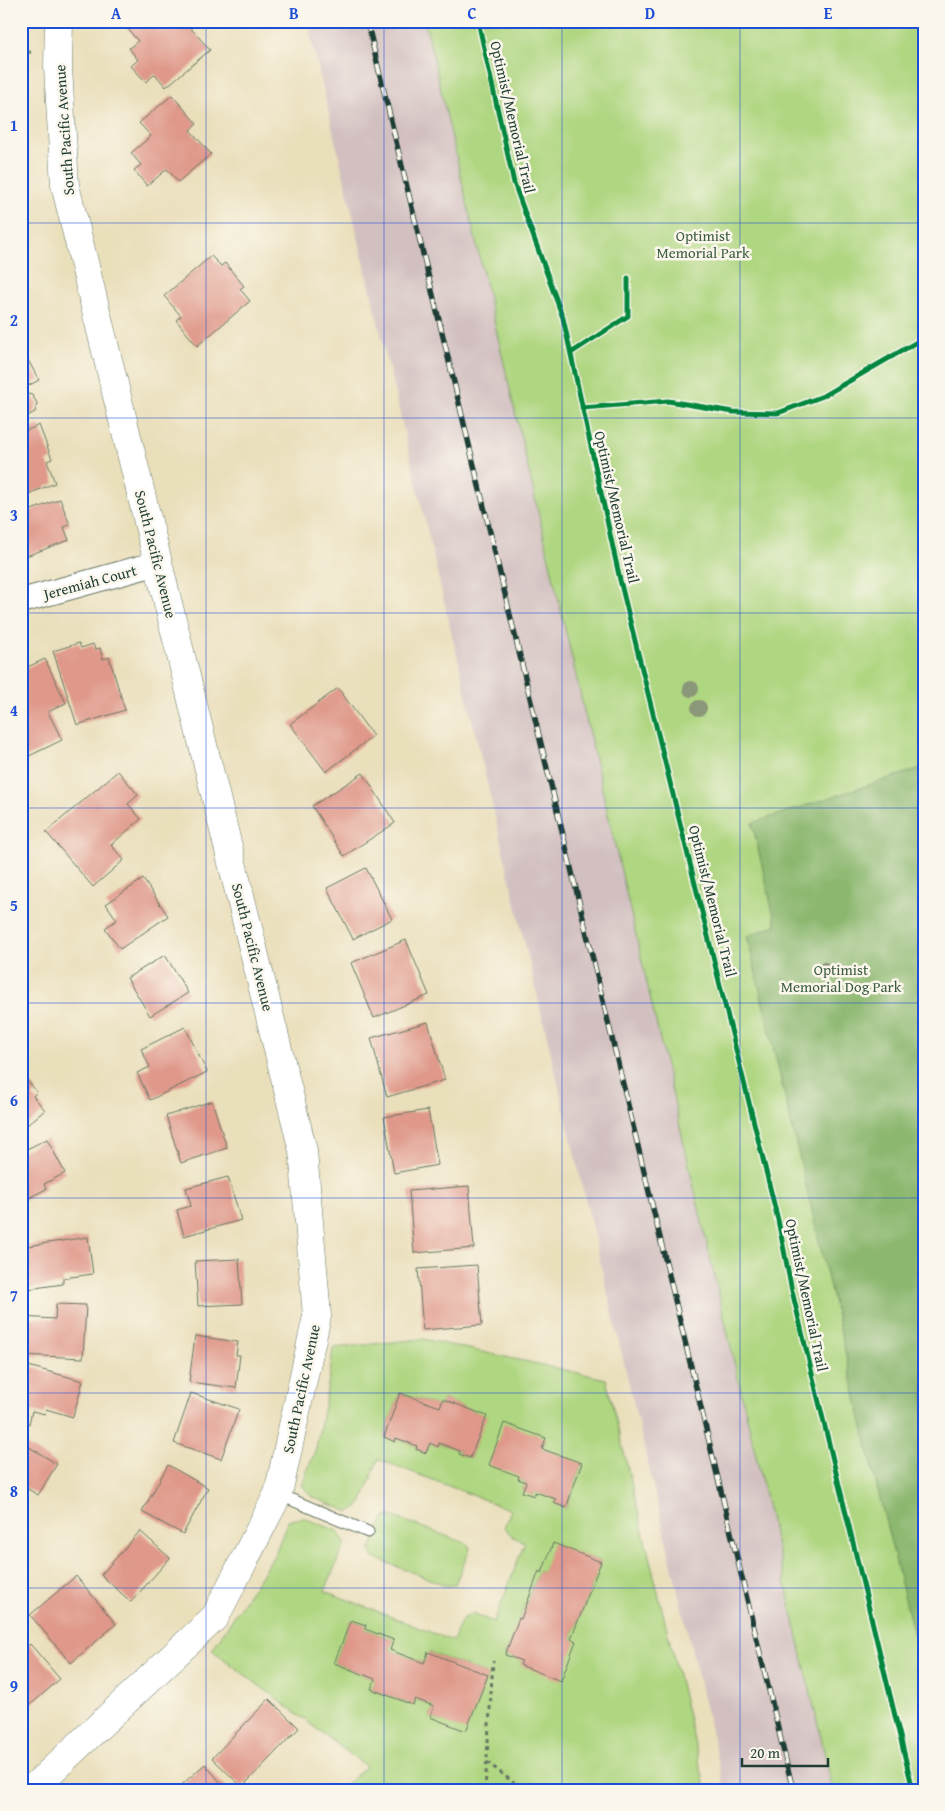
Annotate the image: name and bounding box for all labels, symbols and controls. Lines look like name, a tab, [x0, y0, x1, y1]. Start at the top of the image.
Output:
text: A	[111, 1, 122, 25]
text: B	[289, 1, 299, 25]
text: C	[467, 1, 477, 25]
text: D	[645, 1, 655, 25]
text: E	[824, 1, 833, 25]
street label: Optimist/Memorial Trail	[485, 39, 541, 195]
street label: South Pacific Avenue	[49, 64, 79, 196]
text: 1	[10, 113, 18, 137]
park label: Optimist Memorial Park	[656, 225, 750, 263]
text: 2	[10, 308, 18, 332]
street label: Optimist/Memorial Trail	[589, 429, 645, 585]
street label: South Pacific Avenue	[130, 488, 182, 620]
text: 3	[10, 503, 18, 527]
street label: Jeremiah Court	[39, 559, 139, 605]
text: 4	[10, 698, 18, 722]
street label: Optimist/Memorial Trail	[684, 823, 742, 979]
street label: South Pacific Avenue	[227, 881, 279, 1013]
text: 5	[10, 893, 18, 917]
park label: Optimist Memorial Dog Park	[781, 959, 902, 997]
text: 6	[10, 1088, 18, 1112]
street label: Optimist/Memorial Trail	[781, 1217, 833, 1373]
text: 7	[10, 1283, 18, 1307]
street label: South Pacific Avenue	[277, 1323, 325, 1455]
text: 8	[10, 1479, 18, 1503]
text: 9	[10, 1674, 18, 1698]
scale bar	[742, 1736, 829, 1768]
text: 20 m	[750, 1742, 781, 1763]

